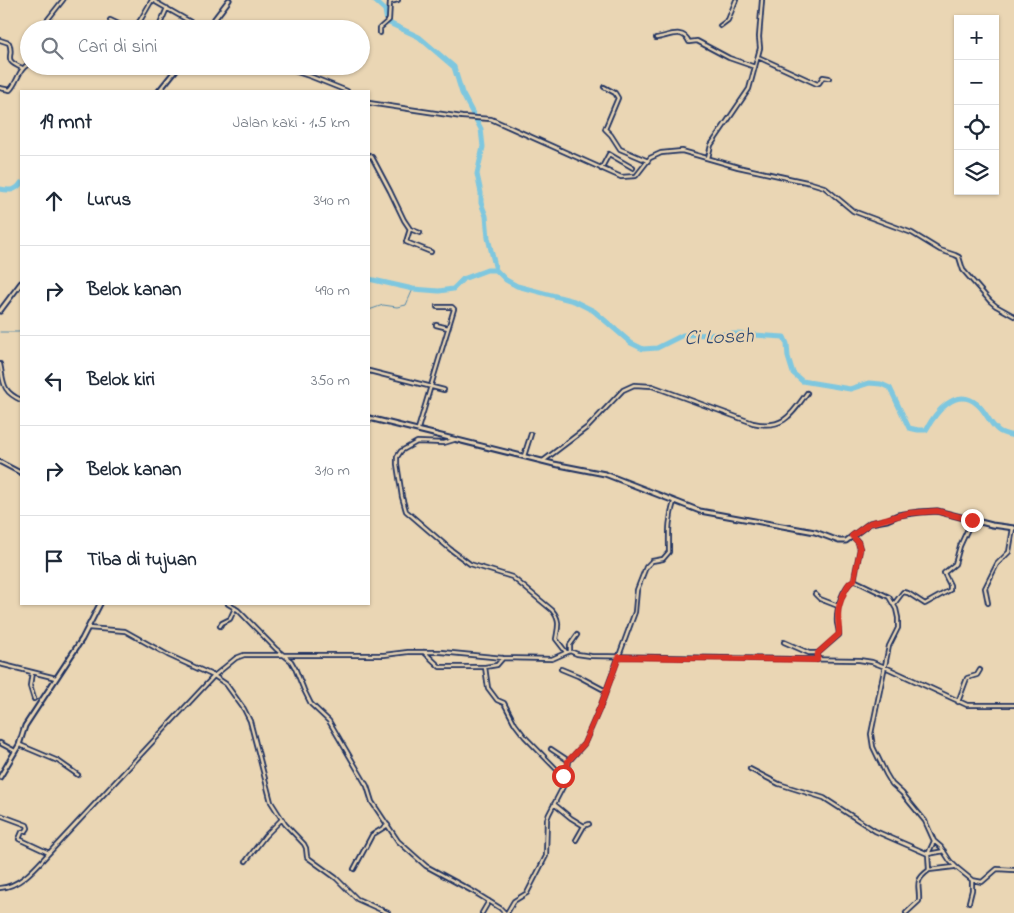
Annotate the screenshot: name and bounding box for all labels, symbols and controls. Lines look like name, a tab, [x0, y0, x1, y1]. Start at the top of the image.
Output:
map controls	[954, 15, 999, 195]
button: +	[954, 15, 999, 60]
search box	[20, 20, 370, 75]
icon: search	[38, 34, 66, 62]
text: Cari di sini	[78, 34, 157, 61]
button: −	[954, 60, 999, 105]
button: locate	[954, 105, 999, 150]
text: 19 mnt	[40, 108, 92, 138]
text: Jalan kaki · 1.5 km	[232, 111, 350, 135]
button: layers	[954, 150, 999, 195]
icon: ahead	[40, 187, 68, 215]
text: Lurus	[87, 187, 131, 214]
text: 340 m	[313, 189, 350, 213]
icon: right	[40, 277, 68, 305]
text: Belok kanan	[87, 277, 181, 304]
text: 490 m	[315, 279, 350, 303]
water label: Ci Loseh	[684, 322, 755, 354]
icon: left	[40, 367, 68, 395]
text: Belok kiri	[87, 367, 155, 394]
text: 350 m	[311, 369, 350, 393]
icon: right	[40, 457, 68, 485]
text: Belok kanan	[87, 457, 181, 484]
text: 310 m	[315, 459, 350, 483]
route end	[961, 509, 984, 532]
icon: arrive	[40, 547, 68, 575]
text: Tiba di tujuan	[87, 547, 197, 574]
route start	[552, 765, 575, 788]

